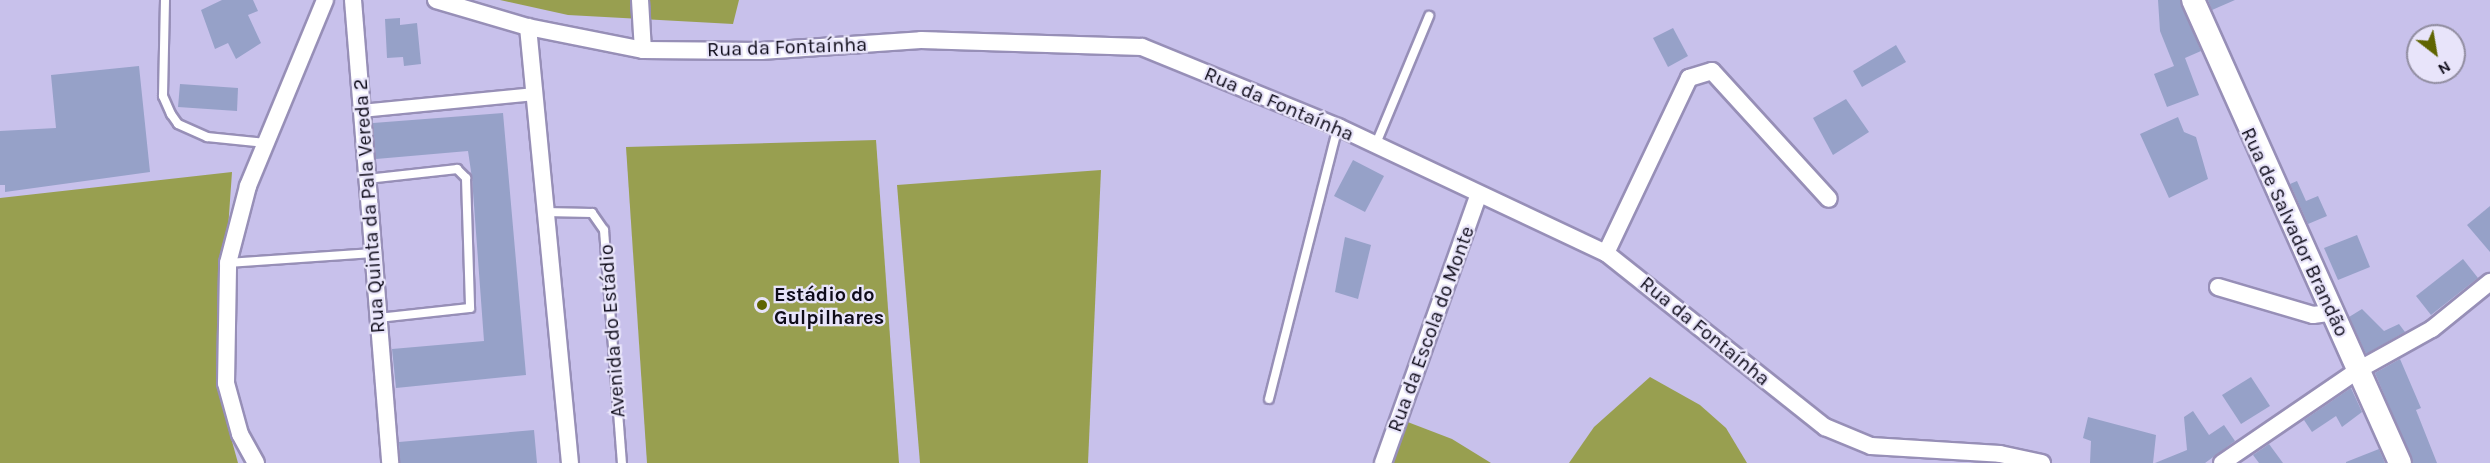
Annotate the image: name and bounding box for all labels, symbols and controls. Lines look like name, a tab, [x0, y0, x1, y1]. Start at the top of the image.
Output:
north arrow	[2406, 24, 2466, 84]
street label: Rua da Fontaínha	[706, 32, 868, 62]
text: N	[2435, 57, 2454, 79]
street label: Rua da Fontaínha	[1201, 62, 1357, 146]
street label: Rua Quinta da Pala Vereda 2	[348, 78, 390, 334]
street label: Rua de Salvador Brandão	[2236, 124, 2354, 340]
street label: Rua da Escola do Monte	[1383, 223, 1479, 435]
street label: Avenida do Estádio	[594, 244, 630, 418]
street label: Rua da Fontaínha	[1635, 271, 1775, 391]
place label: Estádio do Gulpilhares	[774, 282, 884, 329]
marker: Estádio do Gulpilhares	[755, 298, 769, 312]

